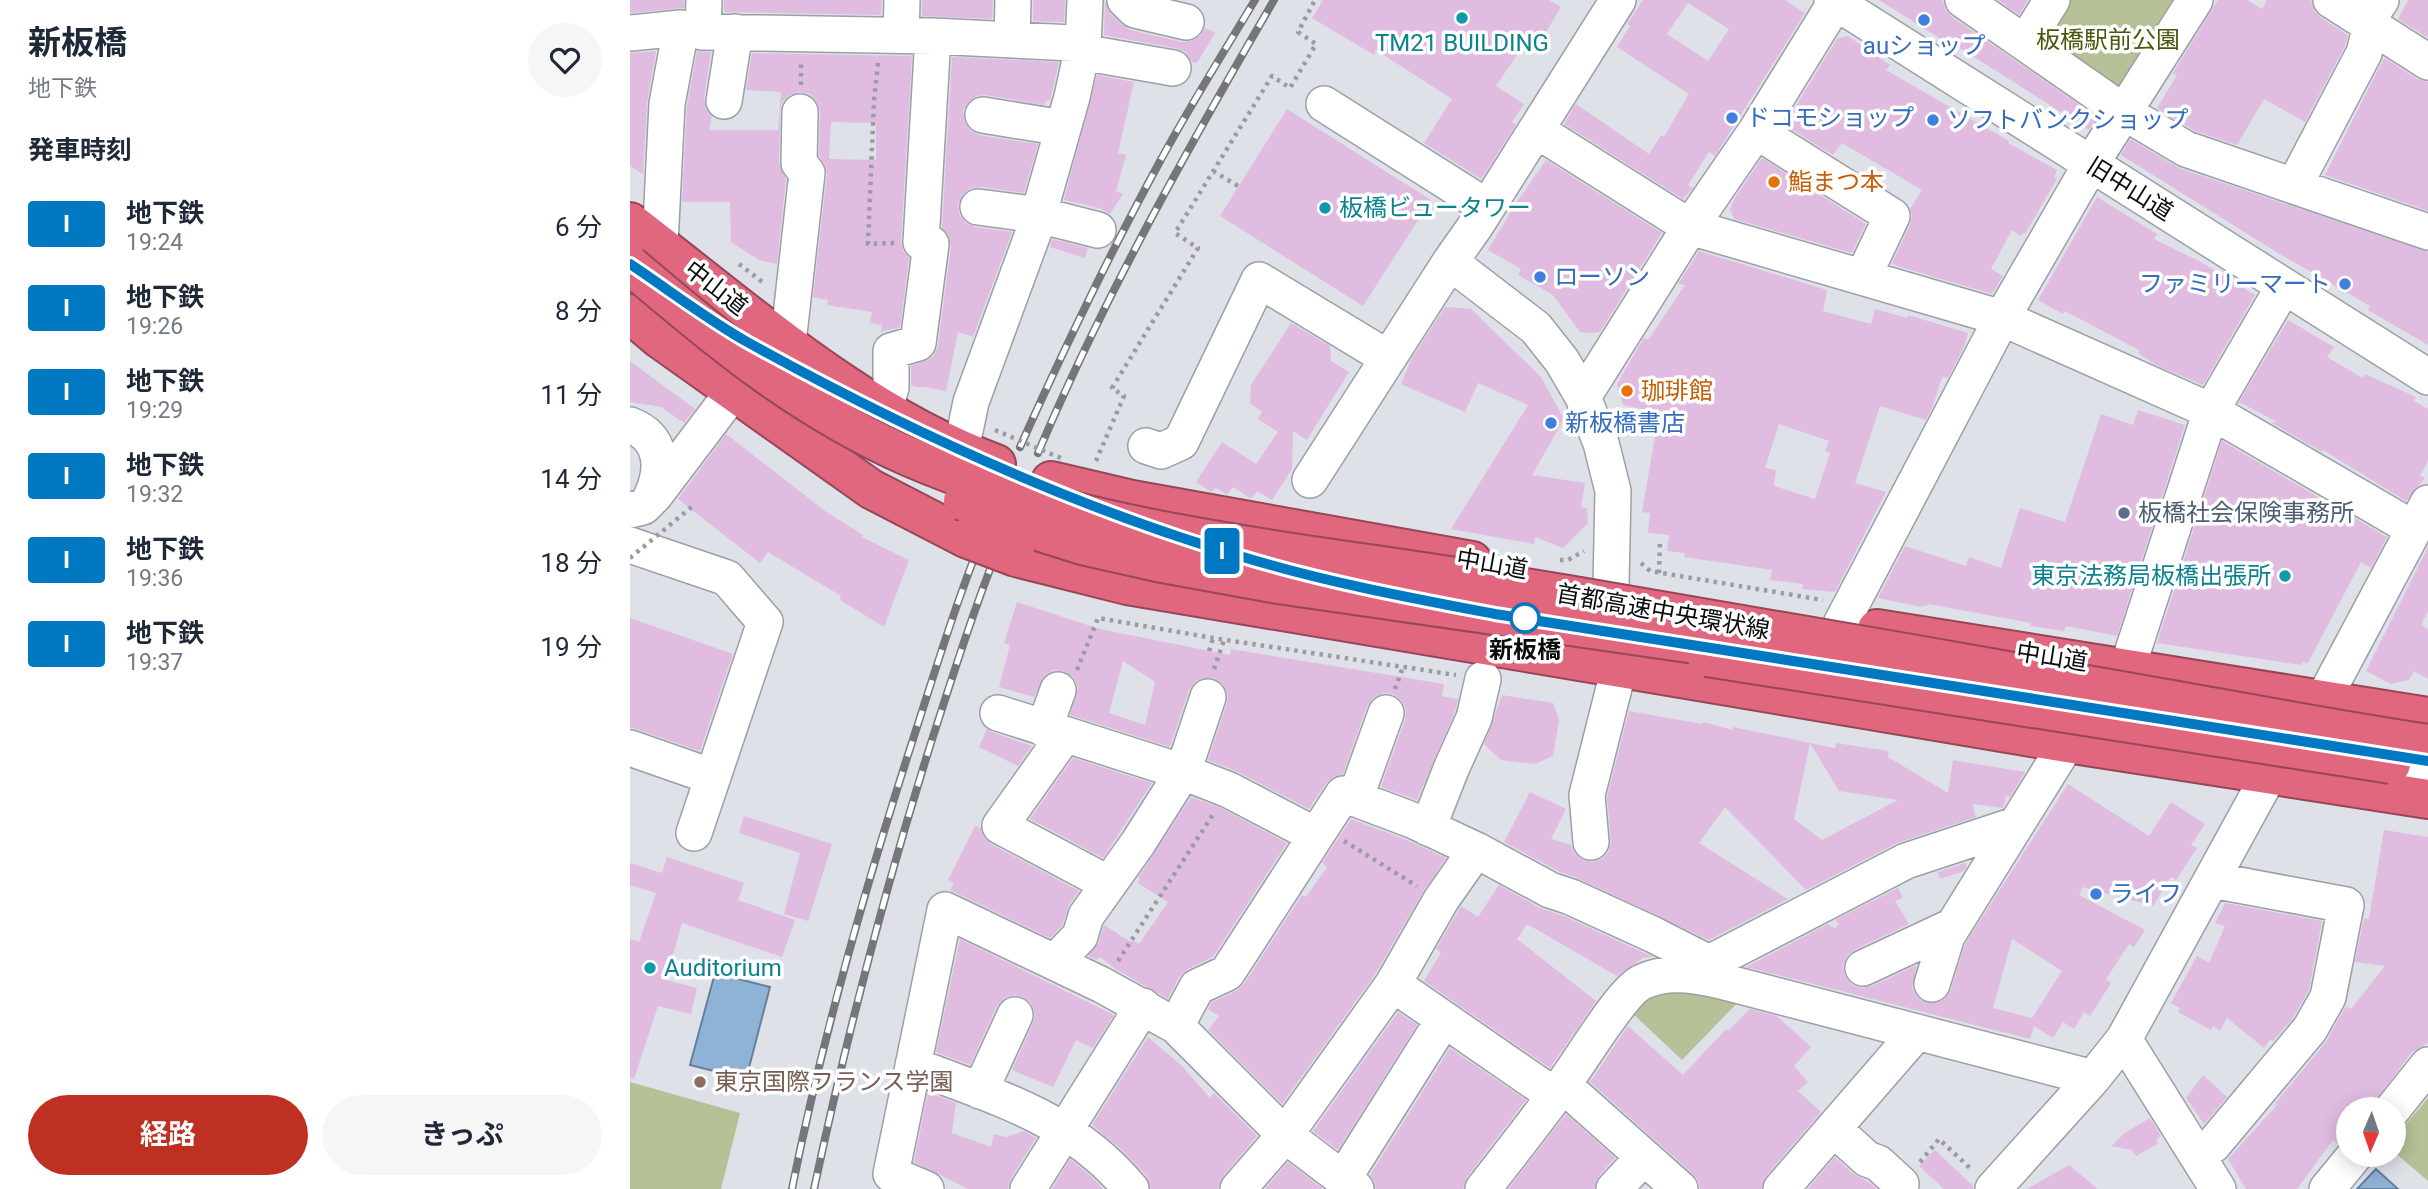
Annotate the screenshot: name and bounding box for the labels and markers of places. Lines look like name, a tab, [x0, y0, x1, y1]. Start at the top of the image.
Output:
marker: TM21 BUILDING	[1454, 10, 1470, 26]
marker: auショップ	[1916, 12, 1932, 28]
place label: TM21 BUILDING	[1375, 29, 1549, 57]
place label: auショップ	[1863, 32, 1985, 60]
place label: ドコモショップ	[1746, 104, 1914, 132]
place label: ソフトバンクショップ	[1947, 106, 2188, 134]
marker: ドコモショップ	[1724, 110, 1740, 126]
marker: ソフトバンクショップ	[1925, 112, 1941, 128]
place label: 鮨まつ本	[1788, 168, 1884, 196]
marker: 鮨まつ本	[1766, 174, 1782, 190]
place label: 板橋ビュータワー	[1339, 194, 1531, 222]
marker: 板橋ビュータワー	[1317, 200, 1333, 216]
place label: ローソン	[1554, 263, 1650, 291]
marker: ローソン	[1532, 269, 1548, 285]
place label: ファミリーマート	[2139, 270, 2331, 298]
marker: ファミリーマート	[2337, 276, 2353, 292]
place label: 珈琲館	[1641, 377, 1713, 405]
marker: 珈琲館	[1619, 383, 1635, 399]
place label: 新板橋書店	[1565, 409, 1685, 437]
marker: 新板橋書店	[1543, 415, 1559, 431]
place label: 板橋社会保険事務所	[2138, 499, 2354, 527]
marker: 板橋社会保険事務所	[2116, 505, 2132, 521]
place label: 東京法務局板橋出張所	[2031, 562, 2271, 590]
marker: 東京法務局板橋出張所	[2277, 568, 2293, 584]
marker: 新板橋	[1510, 603, 1540, 633]
place label: 新板橋	[1489, 636, 1561, 664]
place label: ライフ	[2110, 880, 2182, 908]
marker: ライフ	[2088, 886, 2104, 902]
place label: Auditorium	[664, 954, 782, 982]
marker: Auditorium	[642, 960, 658, 976]
place label: 東京国際フランス学園	[714, 1068, 954, 1096]
marker: 東京国際フランス学園	[692, 1074, 708, 1090]

